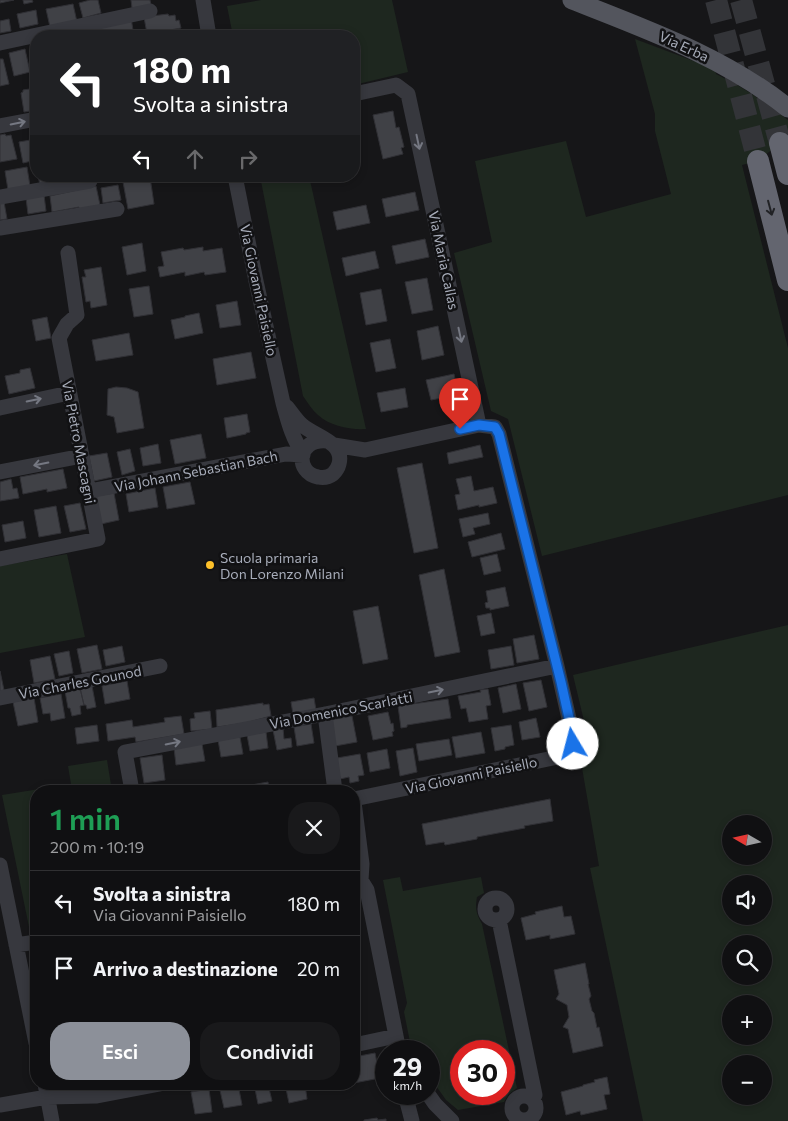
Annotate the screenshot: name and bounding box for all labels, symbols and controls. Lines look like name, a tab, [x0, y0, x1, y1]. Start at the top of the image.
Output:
street label: Via Erba	[657, 27, 711, 65]
text: 180 m	[133, 47, 231, 90]
icon: left	[50, 50, 115, 115]
text: Svolta a sinistra	[133, 90, 288, 117]
one-way arrow	[10, 117, 26, 127]
one-way arrow	[414, 133, 423, 149]
icon: left	[128, 145, 156, 173]
icon: ahead	[181, 145, 209, 173]
icon: right	[234, 145, 262, 173]
one-way arrow	[766, 200, 775, 216]
street label: Via Maria Callas	[425, 209, 463, 311]
street label: Via Giovanni Paisiello	[237, 222, 281, 358]
one-way arrow	[456, 327, 465, 343]
pin	[439, 378, 481, 429]
street label: Via Pietro Mascagni	[59, 379, 99, 505]
icon: arrive	[446, 385, 474, 413]
one-way arrow	[26, 395, 42, 405]
street label: Via Johann Sebastian Bach	[113, 447, 279, 495]
one-way arrow	[34, 460, 50, 469]
place label: Scuola primaria Don Lorenzo Milani	[220, 549, 344, 582]
marker: Scuola primaria Don Lorenzo Milani	[204, 559, 216, 571]
street label: Via Charles Gounod	[17, 662, 143, 702]
one-way arrow	[427, 686, 443, 696]
street label: Via Domenico Scarlatti	[268, 688, 414, 732]
position arrow	[546, 717, 598, 769]
one-way arrow	[165, 737, 181, 747]
street label: Via Giovanni Paisiello	[403, 753, 539, 797]
text: 1 min	[50, 799, 121, 836]
button: close	[288, 802, 340, 854]
north arrow	[722, 815, 772, 865]
map controls	[722, 815, 772, 1105]
text: 200 m · 10:19	[50, 837, 144, 856]
button: sound	[722, 875, 772, 925]
text: Svolta a sinistra	[93, 882, 231, 905]
icon: left	[50, 889, 78, 917]
text: 180 m	[288, 892, 340, 915]
text: Via Giovanni Paisiello	[93, 905, 247, 924]
button: search	[722, 935, 772, 985]
icon: arrive	[50, 954, 78, 982]
text: Arrivo a destinazione	[93, 957, 278, 980]
text: 20 m	[297, 957, 340, 980]
button: +	[722, 995, 772, 1045]
button: Esci	[50, 1022, 190, 1080]
button: Condividi	[200, 1022, 340, 1080]
speed limit sign: 30	[450, 1040, 515, 1105]
text: 29	[393, 1051, 422, 1081]
button: −	[722, 1055, 772, 1105]
text: km/h	[393, 1078, 422, 1092]

